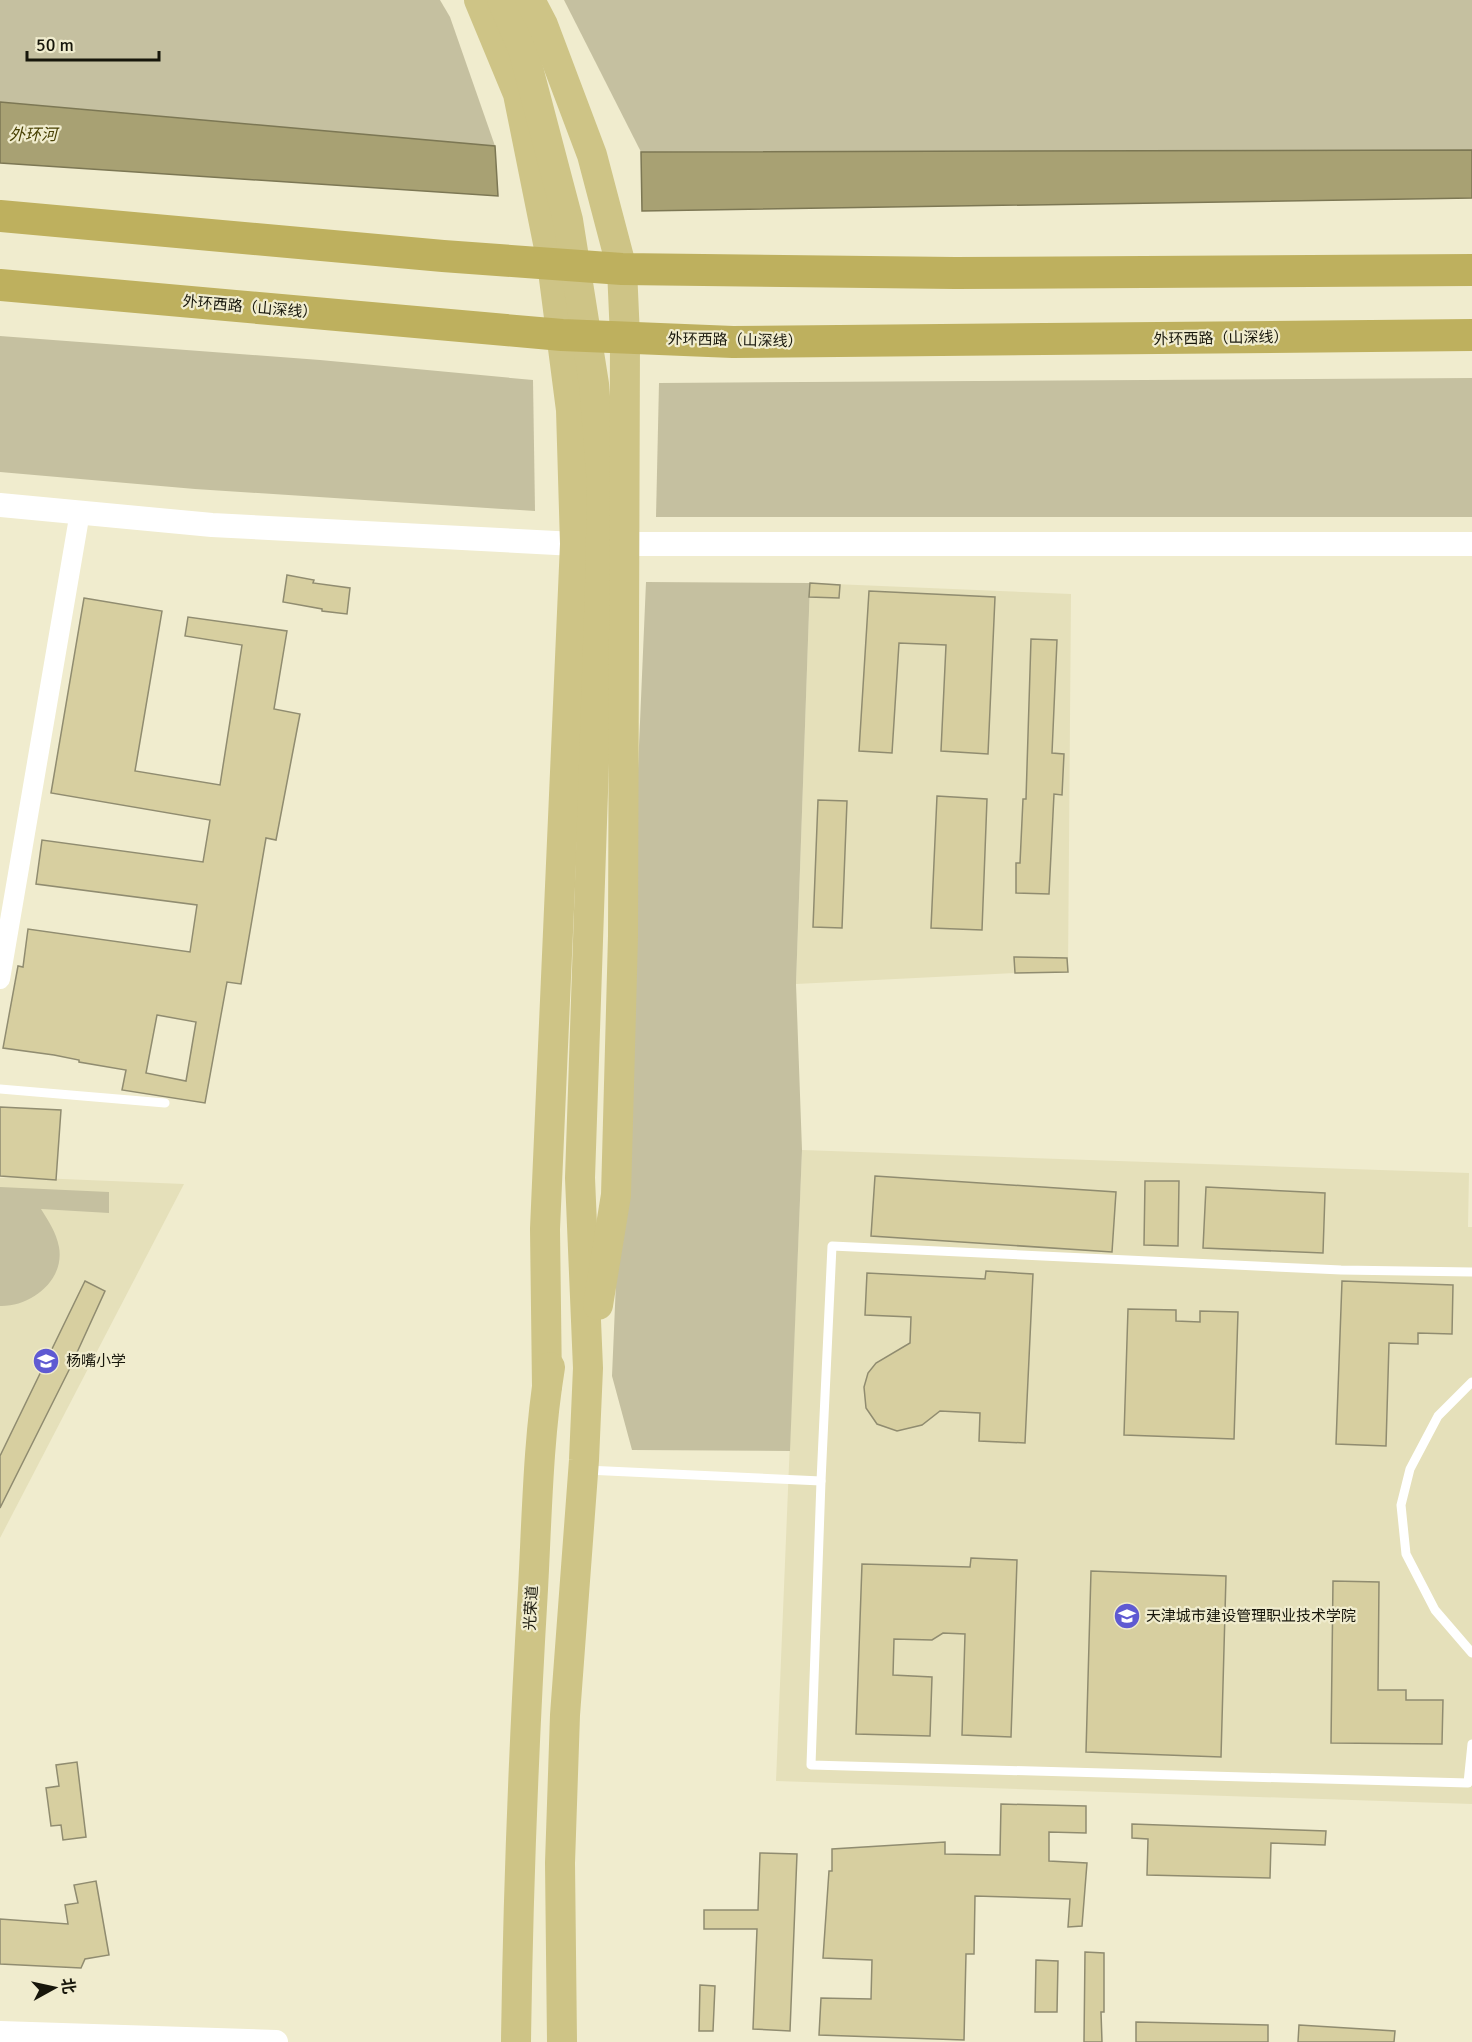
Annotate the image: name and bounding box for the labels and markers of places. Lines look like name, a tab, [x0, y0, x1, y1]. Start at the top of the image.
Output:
school or university icon: 杨嘴小学	[31, 1346, 61, 1376]
place label: 杨嘴小学	[66, 1352, 126, 1370]
school or university icon: 天津城市建设管理职业技术学院	[1112, 1601, 1142, 1631]
place label: 天津城市建设管理职业技术学院	[1146, 1607, 1356, 1625]

